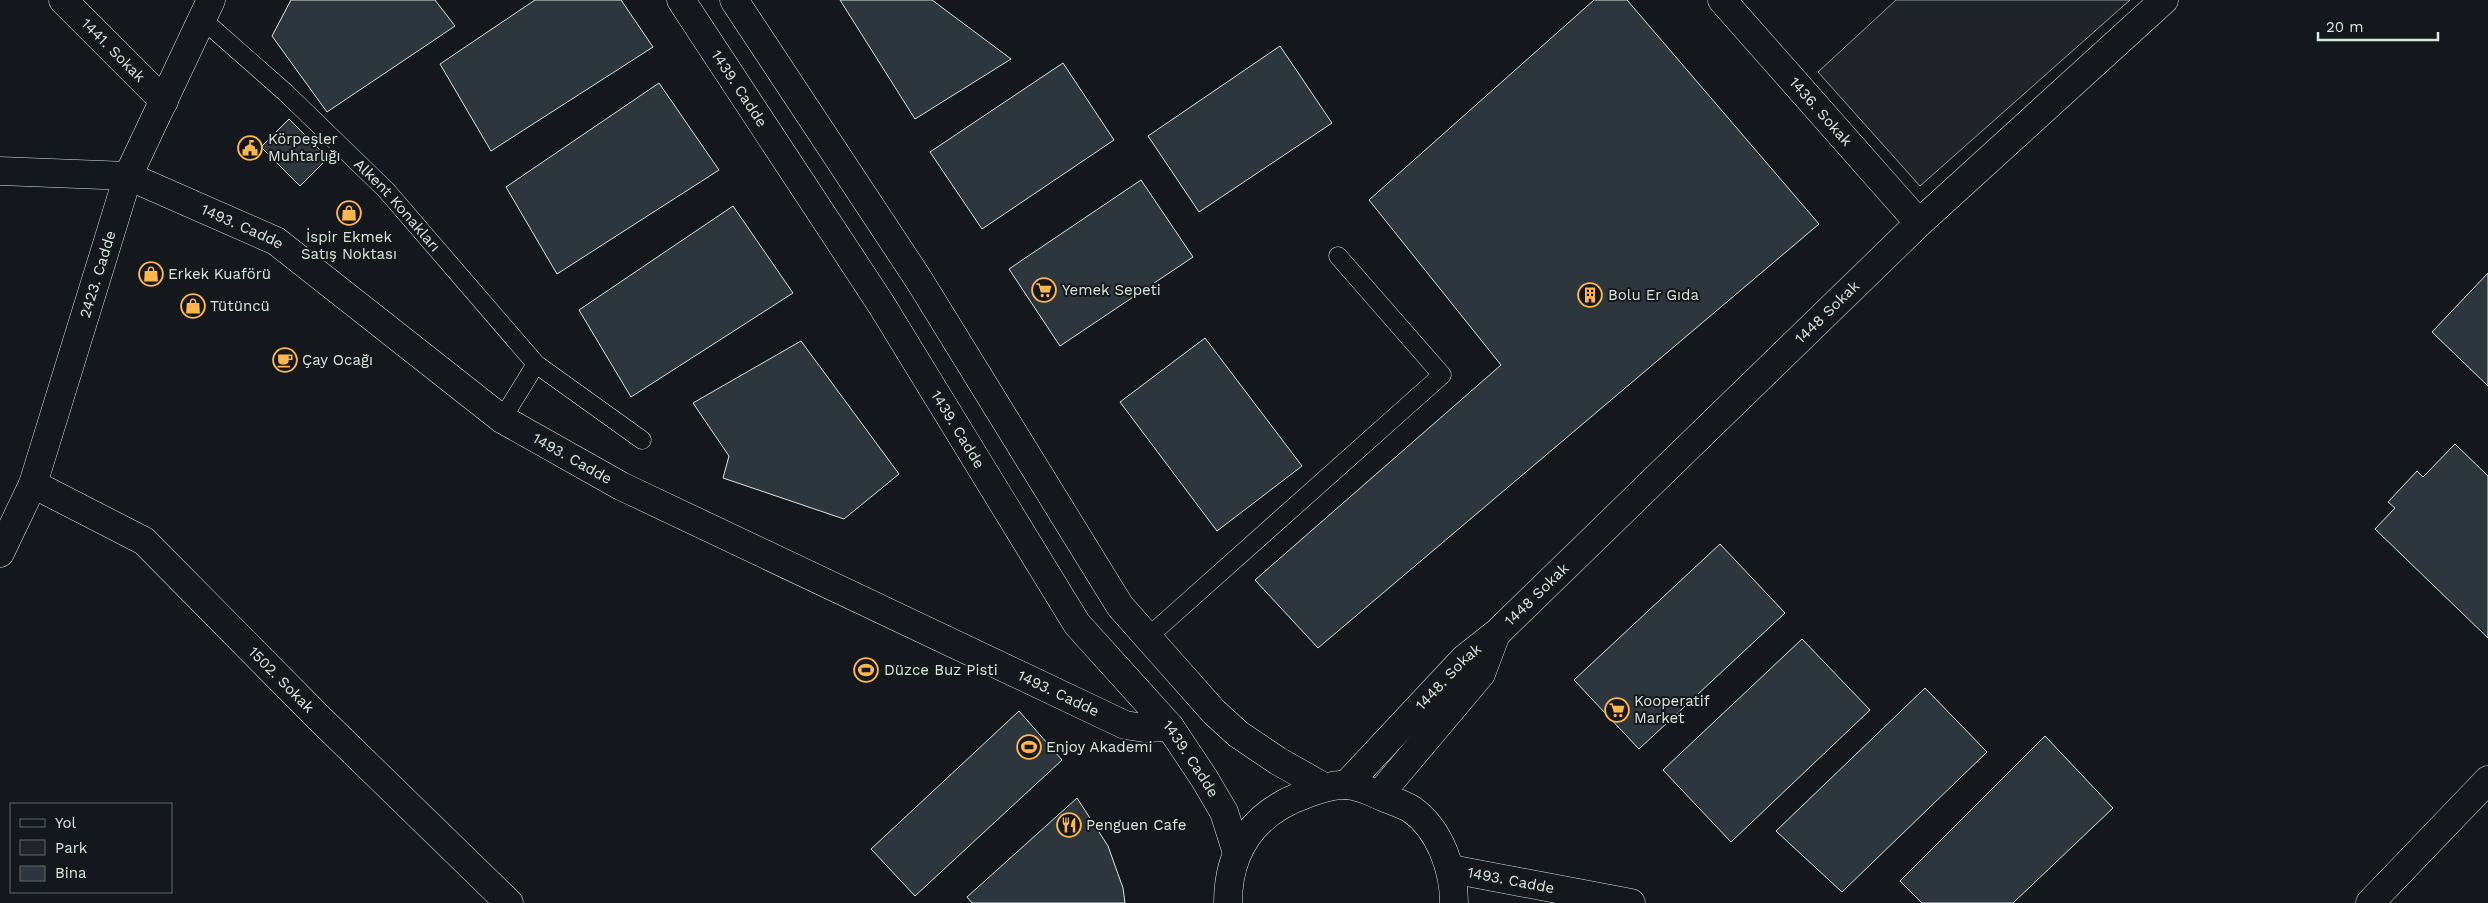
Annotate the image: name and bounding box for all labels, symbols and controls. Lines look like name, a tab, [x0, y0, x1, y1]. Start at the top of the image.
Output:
scale bar	[2318, 10, 2438, 42]
street label: 1441. Sokak	[78, 15, 149, 86]
text: 20 m	[2326, 18, 2364, 36]
street label: 1439. Cadde	[707, 47, 771, 130]
street label: 1436. Sokak	[1785, 73, 1856, 150]
place label: Körpeşler Muhtarlığı	[268, 130, 341, 165]
public building icon: Körpeşler Muhtarlığı	[237, 135, 263, 161]
street label: Alkent Konakları	[350, 155, 444, 255]
street label: 1493. Cadde	[198, 200, 287, 253]
shop icon: İspir Ekmek Satış Noktası	[336, 200, 362, 226]
street label: 2423. Cadde	[76, 228, 120, 320]
place label: İspir Ekmek Satış Noktası	[301, 228, 397, 263]
shop icon: Erkek Kuaförü	[138, 261, 164, 287]
place label: Erkek Kuaförü	[168, 265, 271, 283]
supermarket icon: Yemek Sepeti	[1031, 277, 1057, 303]
street label: 1448 Sokak	[1791, 277, 1863, 347]
place label: Yemek Sepeti	[1062, 281, 1161, 299]
building icon: Bolu Er Gıda	[1577, 282, 1603, 308]
place label: Bolu Er Gıda	[1608, 286, 1699, 304]
shop icon: Tütüncü	[180, 293, 206, 319]
place label: Tütüncü	[210, 297, 270, 315]
cafe icon: Çay Ocağı	[272, 347, 298, 373]
place label: Çay Ocağı	[302, 351, 373, 369]
street label: 1439. Cadde	[927, 387, 989, 472]
street label: 1493. Cadde	[529, 429, 615, 488]
street label: 1448 Sokak	[1501, 559, 1573, 630]
street label: 1448. Sokak	[1412, 639, 1485, 714]
street label: 1502. Sokak	[245, 643, 318, 717]
sports icon: Düzce Buz Pisti	[853, 657, 879, 683]
place label: Düzce Buz Pisti	[884, 661, 998, 679]
street label: 1493. Cadde	[1015, 666, 1102, 720]
place label: Kooperatif Market	[1634, 692, 1710, 727]
supermarket icon: Kooperatif Market	[1604, 697, 1630, 723]
street label: 1439. Cadde	[1159, 716, 1222, 801]
sports icon: Enjoy Akademi	[1016, 734, 1042, 760]
place label: Enjoy Akademi	[1046, 738, 1153, 756]
legend	[10, 803, 172, 893]
restaurant icon: Penguen Cafe	[1056, 812, 1082, 838]
text: Yol	[55, 814, 77, 832]
place label: Penguen Cafe	[1086, 816, 1186, 834]
text: Park	[55, 839, 88, 857]
street label: 1493. Cadde	[1466, 863, 1556, 897]
text: Bina	[55, 864, 87, 882]

